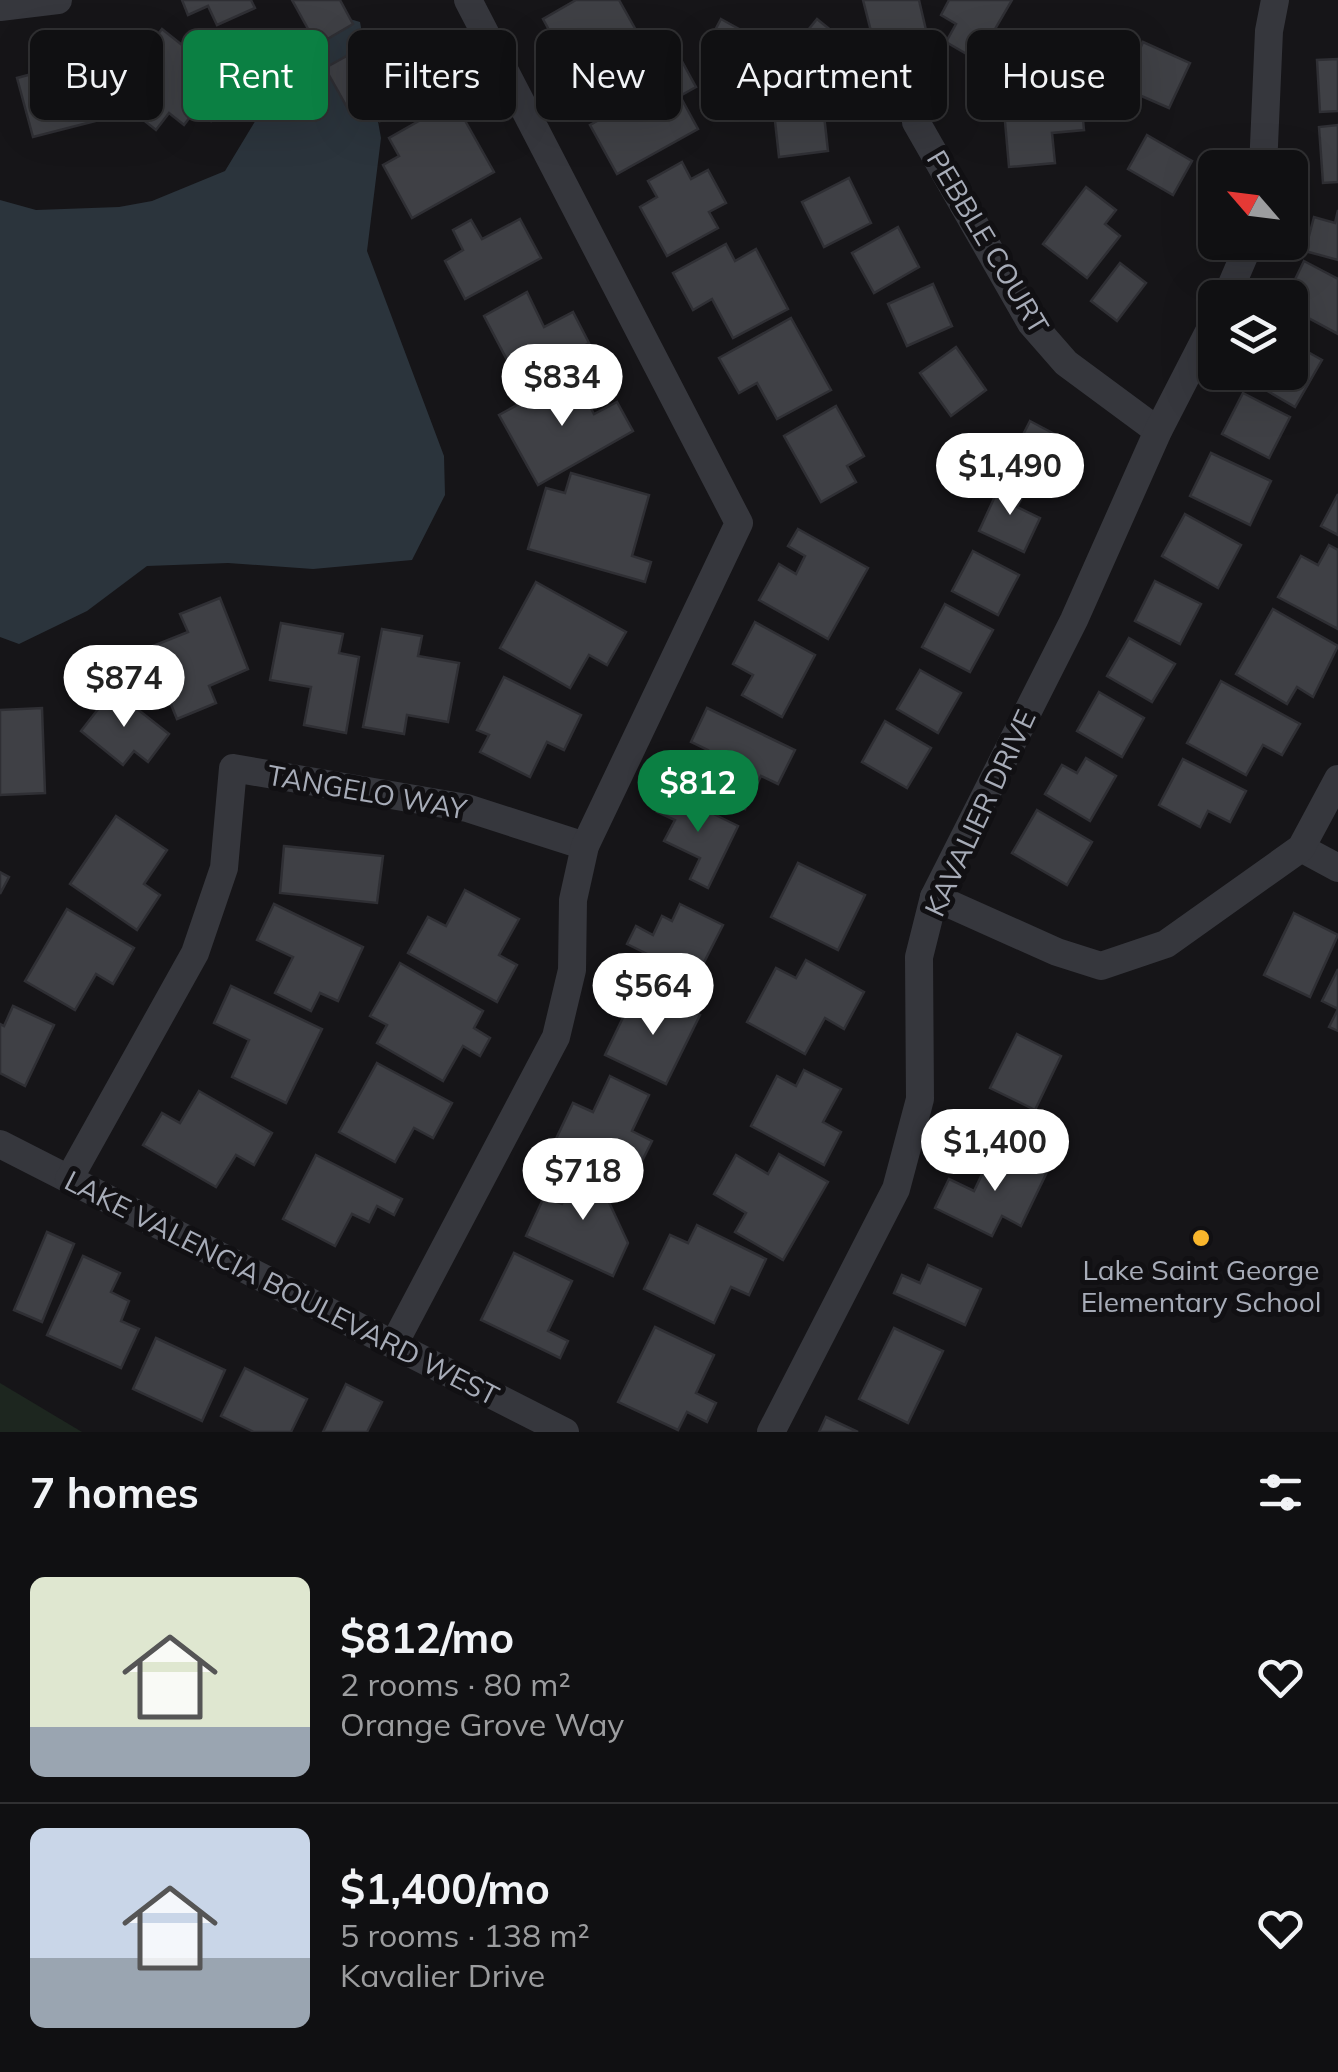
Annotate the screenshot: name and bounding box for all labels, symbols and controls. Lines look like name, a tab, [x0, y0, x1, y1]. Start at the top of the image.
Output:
chip: Buy	[30, 30, 163, 120]
chip: Rent	[183, 30, 328, 120]
chip: Filters	[348, 30, 516, 120]
chip: New	[536, 30, 681, 120]
chip: Apartment	[701, 30, 947, 120]
chip: House	[967, 30, 1140, 120]
street label: PEBBLE COURT	[920, 144, 1057, 340]
north arrow	[1198, 150, 1308, 260]
map controls	[1198, 150, 1308, 390]
button: layers	[1198, 280, 1308, 390]
pin: $834	[503, 344, 621, 429]
text: $834	[524, 356, 600, 396]
pin: $1,490	[929, 433, 1091, 518]
text: $1,490	[958, 445, 1062, 485]
pin: $874	[65, 645, 183, 730]
text: $874	[86, 657, 162, 697]
street label: KAVALIER DRIVE	[916, 704, 1043, 922]
pin: $812	[639, 750, 757, 835]
street label: TANGELO WAY	[265, 757, 470, 826]
text: $812	[660, 762, 736, 802]
pin: $564	[594, 953, 712, 1038]
text: $564	[615, 965, 691, 1005]
pin: $1,400	[914, 1109, 1076, 1194]
text: $1,400	[943, 1121, 1047, 1161]
pin: $718	[524, 1138, 642, 1223]
text: $718	[545, 1150, 621, 1190]
street label: LAKE VALENCIA BOULEVARD WEST	[59, 1162, 505, 1413]
marker: Lake Saint George Elementary School	[1190, 1227, 1212, 1249]
place label: Lake Saint George Elementary School	[1081, 1252, 1321, 1319]
icon: filters	[1253, 1465, 1308, 1520]
text: 7 homes	[30, 1466, 199, 1519]
text: $812/mo	[340, 1611, 514, 1664]
icon: home	[110, 1617, 230, 1737]
icon: heart	[1253, 1650, 1308, 1705]
text: 2 rooms · 80 m²	[340, 1664, 571, 1704]
text: Orange Grove Way	[340, 1704, 624, 1744]
text: $1,400/mo	[340, 1862, 550, 1915]
icon: home	[110, 1868, 230, 1988]
icon: heart	[1253, 1901, 1308, 1956]
text: 5 rooms · 138 m²	[340, 1915, 590, 1955]
text: Kavalier Drive	[340, 1955, 545, 1995]

